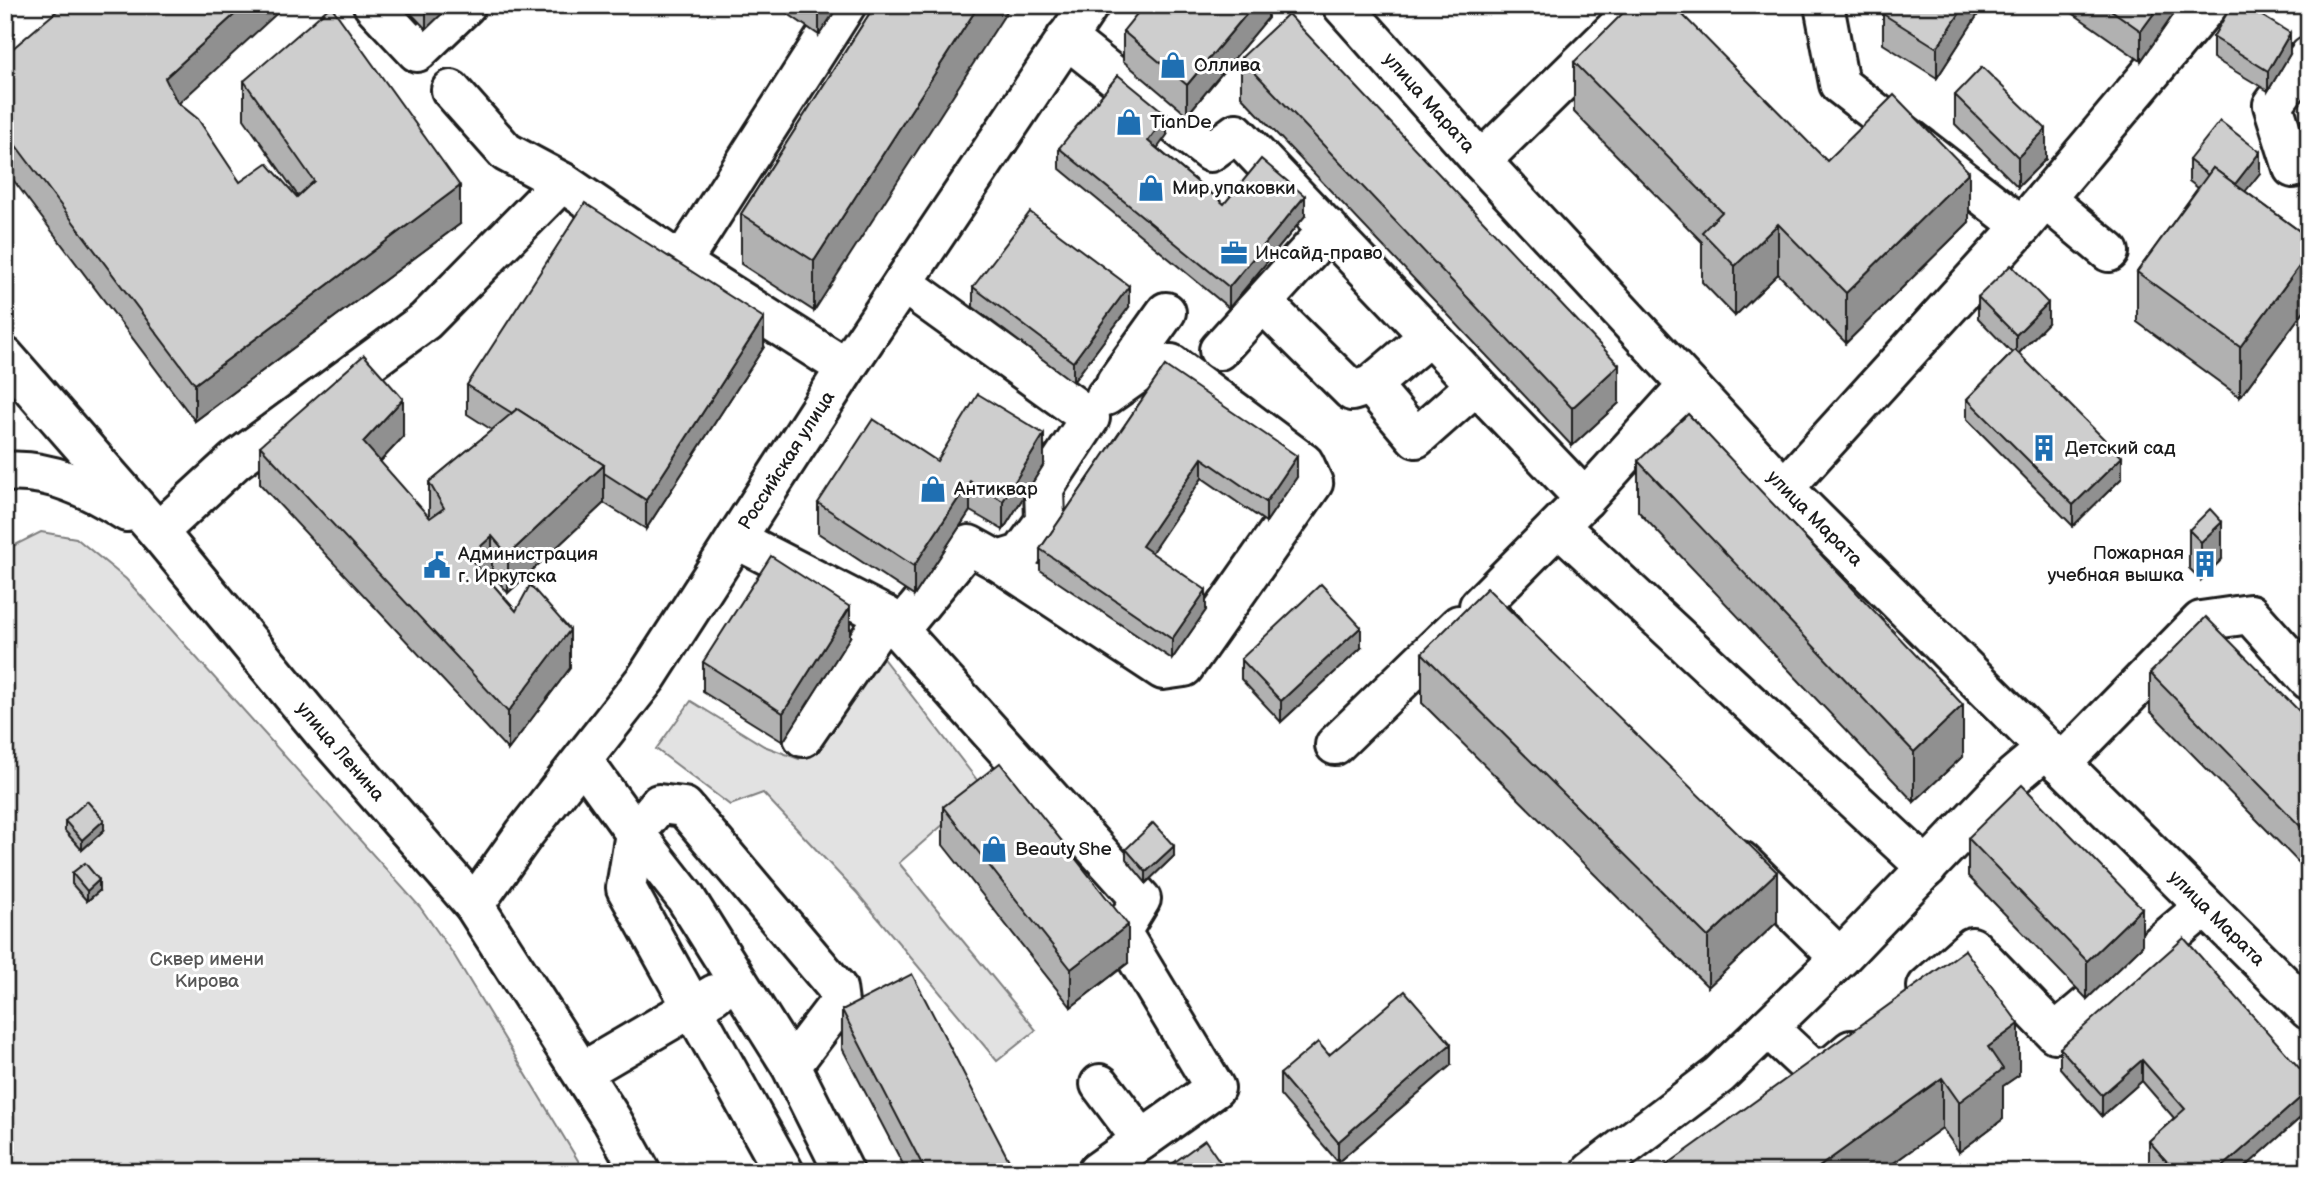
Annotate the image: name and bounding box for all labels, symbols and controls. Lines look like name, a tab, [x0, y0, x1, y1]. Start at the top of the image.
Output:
street label: улица Марата	[1378, 48, 1480, 158]
shop icon: Оллива	[1158, 50, 1188, 80]
place label: Оллива	[1194, 54, 1261, 77]
shop icon: TianDe	[1114, 107, 1144, 137]
place label: TianDe	[1150, 111, 1211, 134]
shop icon: Мир упаковки	[1136, 173, 1166, 203]
place label: Мир упаковки	[1172, 177, 1296, 200]
office icon: Инсайд-право	[1219, 238, 1249, 268]
place label: Инсайд-право	[1255, 242, 1383, 265]
street label: Российская улица	[733, 387, 840, 534]
building icon: Детский сад	[2029, 433, 2059, 463]
place label: Детский сад	[2065, 437, 2176, 460]
street label: улица Марата	[1762, 466, 1868, 571]
shop icon: Антиквар	[918, 474, 948, 504]
place label: Антиквар	[953, 478, 1038, 501]
place label: Пожарная учебная вышка	[2048, 542, 2184, 587]
place label: Администрация г. Иркутска	[457, 543, 598, 588]
building icon: Пожарная учебная вышка	[2190, 549, 2220, 579]
public building icon: Администрация г. Иркутска	[422, 550, 452, 580]
street label: улица Ленина	[291, 697, 390, 806]
shop icon: Beauty She	[979, 834, 1009, 864]
place label: Beauty She	[1015, 838, 1112, 861]
street label: улица Марата	[2164, 866, 2270, 971]
park label: Сквер имени Кирова	[150, 948, 264, 993]

